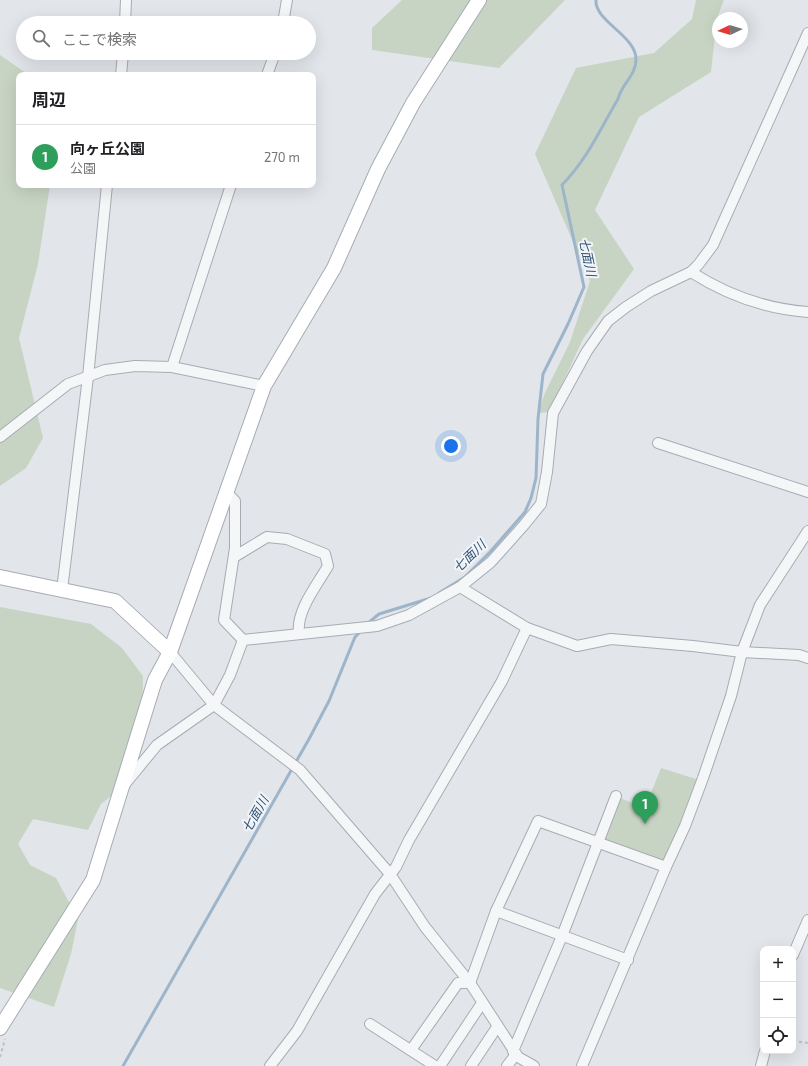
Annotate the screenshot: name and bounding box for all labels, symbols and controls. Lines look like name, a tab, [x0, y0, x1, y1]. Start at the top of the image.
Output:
north arrow	[712, 12, 748, 48]
search box	[16, 16, 316, 60]
icon: search	[30, 27, 52, 49]
text: ここで検索	[62, 30, 137, 48]
text: 周辺	[32, 89, 66, 109]
text: 向ヶ丘公園	[70, 139, 145, 157]
text: 1	[42, 149, 48, 165]
text: 270 m	[264, 149, 300, 165]
text: 公園	[70, 160, 96, 176]
water label: 七面川	[576, 236, 600, 280]
your location	[441, 436, 461, 456]
water label: 七面川	[449, 535, 490, 575]
water label: 七面川	[238, 791, 273, 835]
pin: 1	[632, 791, 658, 824]
map controls	[760, 946, 796, 1054]
button: +	[760, 946, 796, 982]
button: −	[760, 982, 796, 1018]
button: locate	[760, 1018, 796, 1054]

